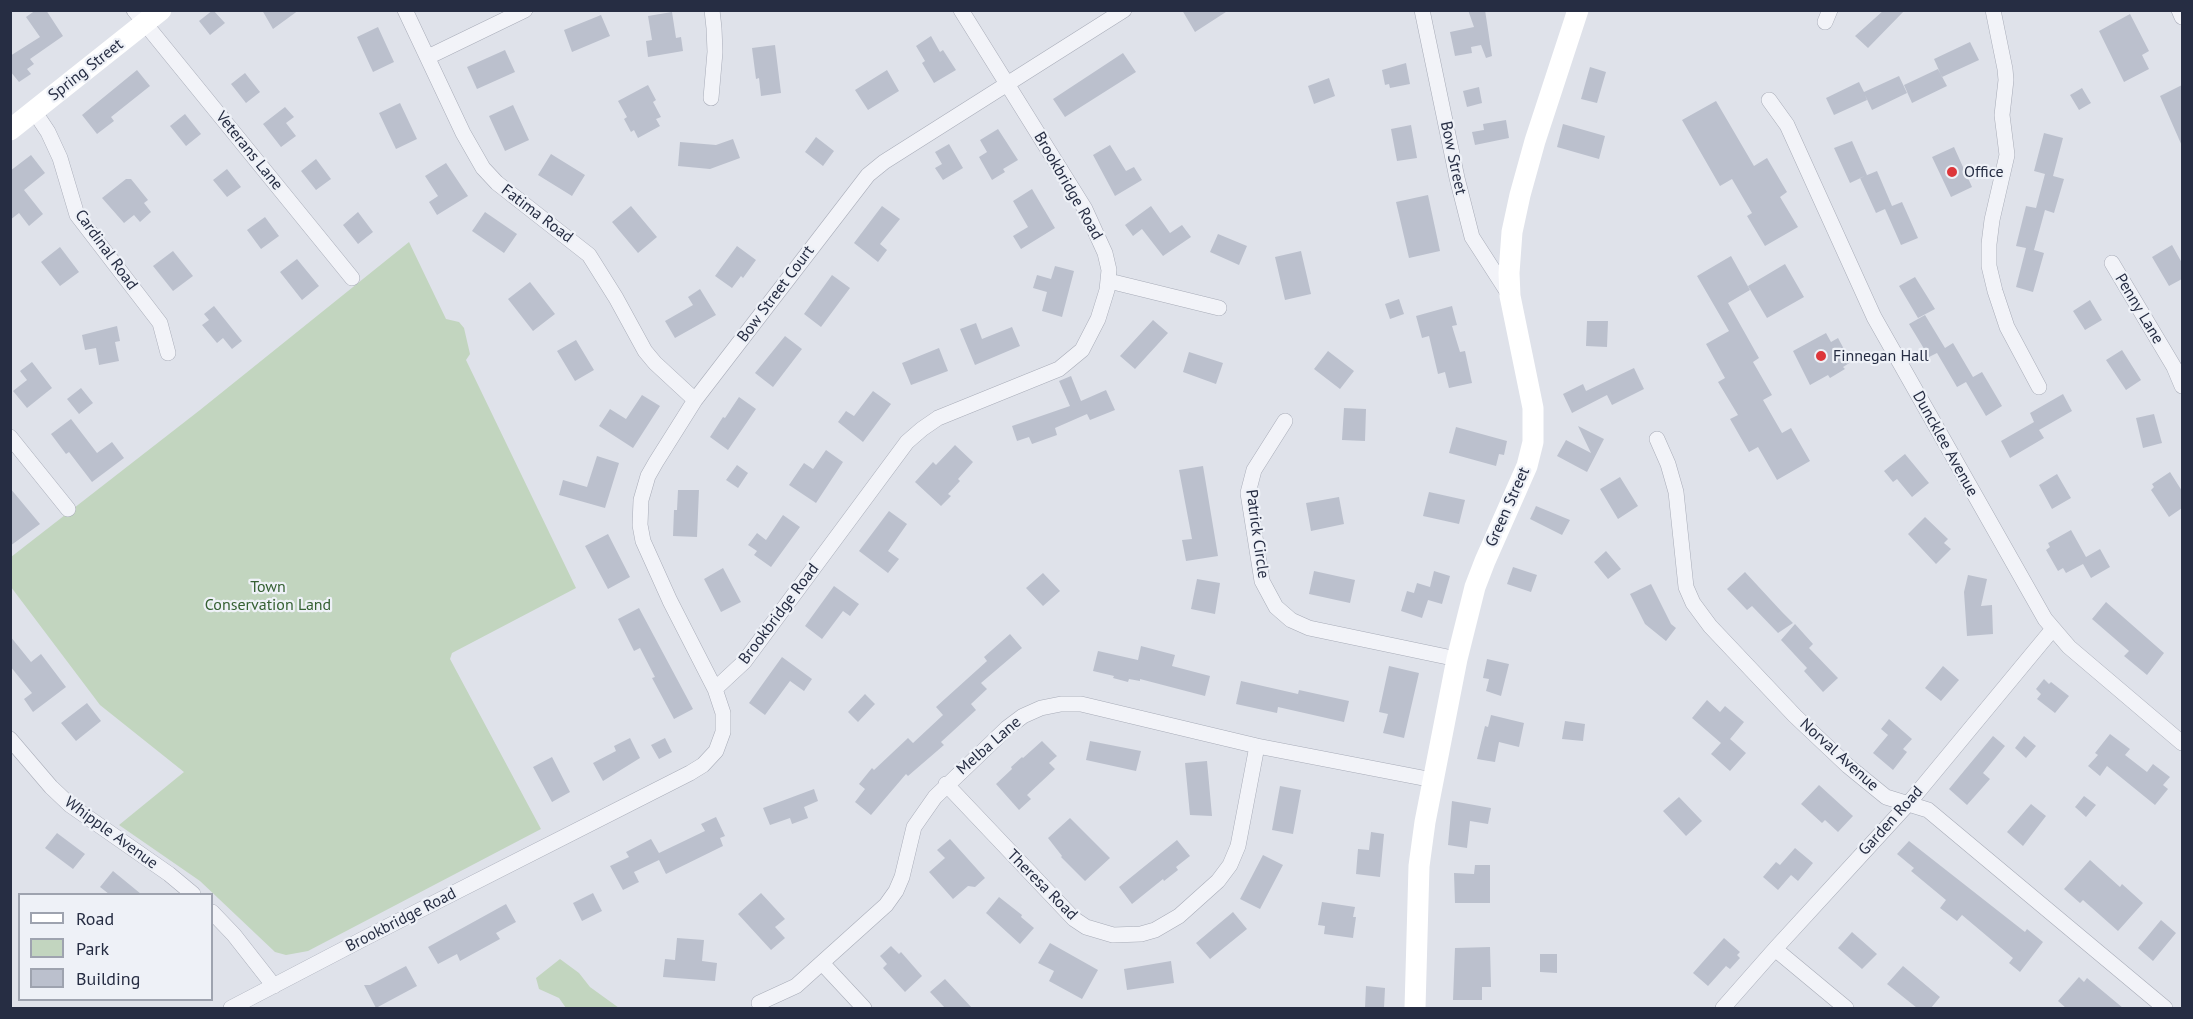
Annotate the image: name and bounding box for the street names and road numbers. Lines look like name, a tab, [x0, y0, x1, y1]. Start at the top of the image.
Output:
street label: Spring Street	[45, 35, 127, 105]
street label: Veterans Lane	[211, 108, 287, 194]
street label: Bow Street	[1436, 119, 1470, 197]
street label: Brookbridge Road	[1029, 129, 1107, 243]
street label: Fatima Road	[497, 181, 577, 247]
street label: Cardinal Road	[70, 206, 142, 294]
street label: Bow Street Court	[733, 242, 819, 346]
street label: Penny Lane	[2111, 270, 2167, 348]
street label: Duncklee Avenue	[1908, 388, 1982, 500]
street label: Green Street	[1482, 464, 1534, 550]
street label: Patrick Circle	[1241, 488, 1273, 580]
street label: Brookbridge Road	[735, 560, 823, 668]
street label: Melba Lane	[953, 713, 1025, 779]
street label: Norval Avenue	[1796, 715, 1882, 795]
street label: Garden Road	[1855, 782, 1927, 860]
street label: Whipple Avenue	[61, 793, 161, 873]
street label: Theresa Road	[1003, 846, 1081, 924]
street label: Brookbridge Road	[343, 884, 459, 956]

